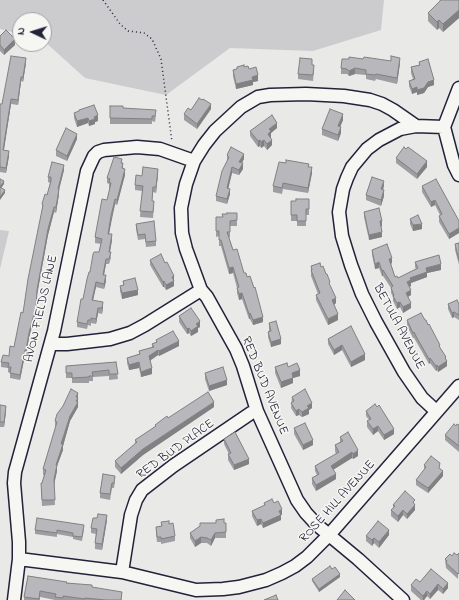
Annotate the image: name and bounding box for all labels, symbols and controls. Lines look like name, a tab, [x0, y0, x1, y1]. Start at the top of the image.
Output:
north arrow	[12, 12, 52, 52]
text: N	[13, 27, 29, 36]
street label: AVON FIELDS LANE	[22, 254, 62, 364]
street label: BETULA AVENUE	[369, 281, 427, 373]
street label: RED BUD AVENUE	[237, 335, 291, 437]
street label: RED BUD PLACE	[134, 417, 218, 483]
street label: ROSE HILL AVENUE	[297, 458, 379, 546]

